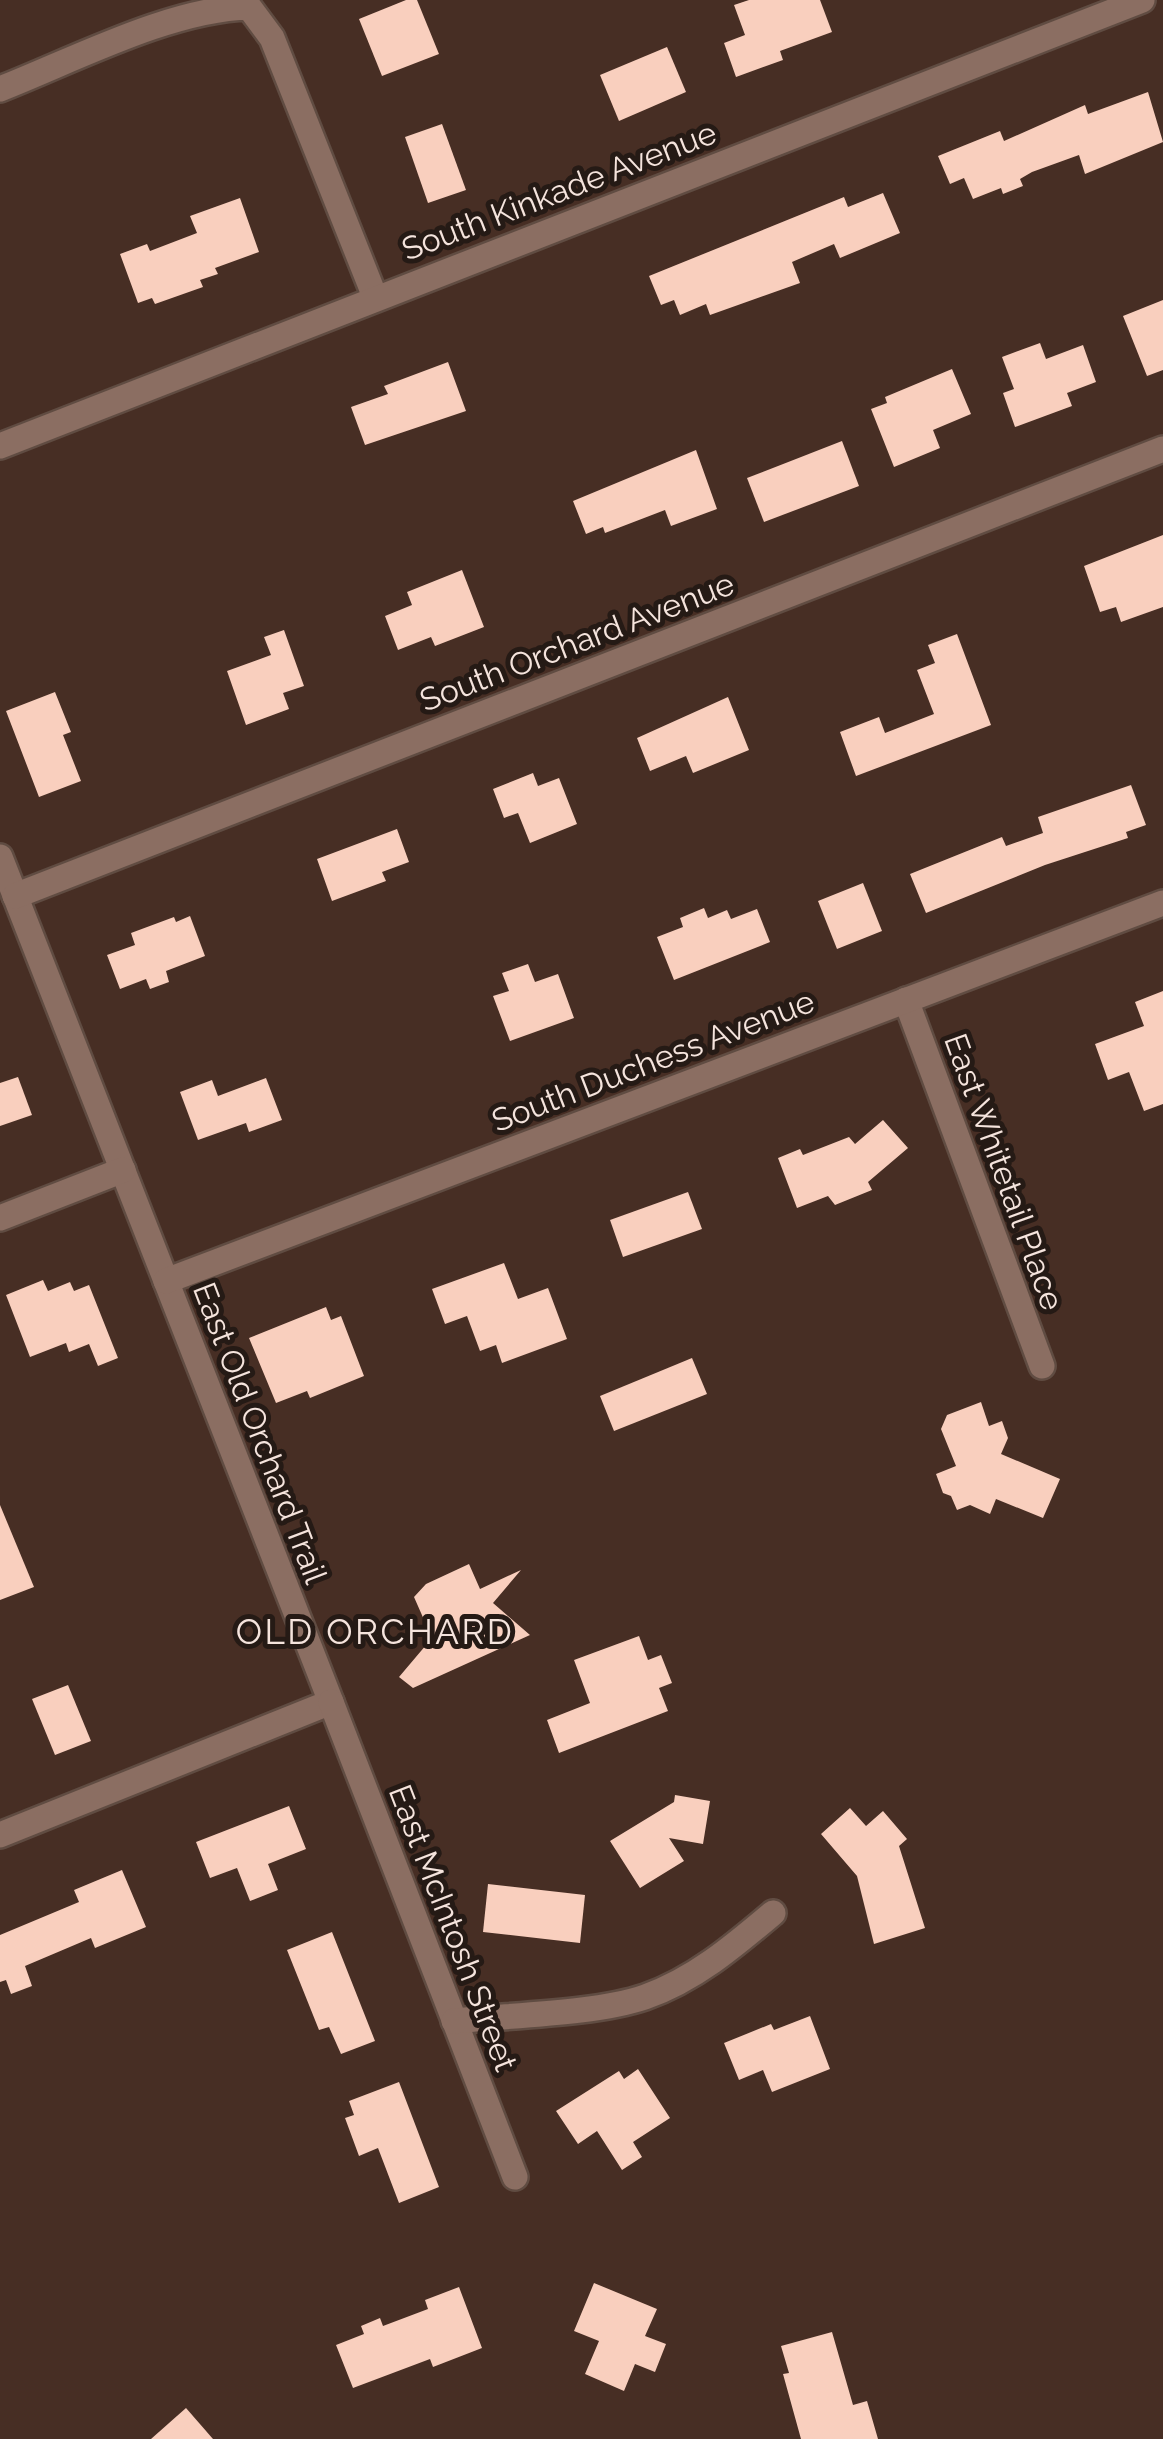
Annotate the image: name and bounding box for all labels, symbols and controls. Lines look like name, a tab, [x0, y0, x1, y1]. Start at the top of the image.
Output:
street label: South Kinkade Avenue	[396, 113, 721, 268]
street label: South Orchard Avenue	[415, 565, 739, 719]
street label: South Duchess Avenue	[486, 982, 819, 1139]
street label: East Whitetail Place	[937, 1029, 1072, 1315]
street label: East Old Orchard Trail	[186, 1277, 335, 1589]
district label: OLD ORCHARD	[236, 1611, 514, 1652]
street label: East McIntosh Street	[382, 1780, 525, 2076]

